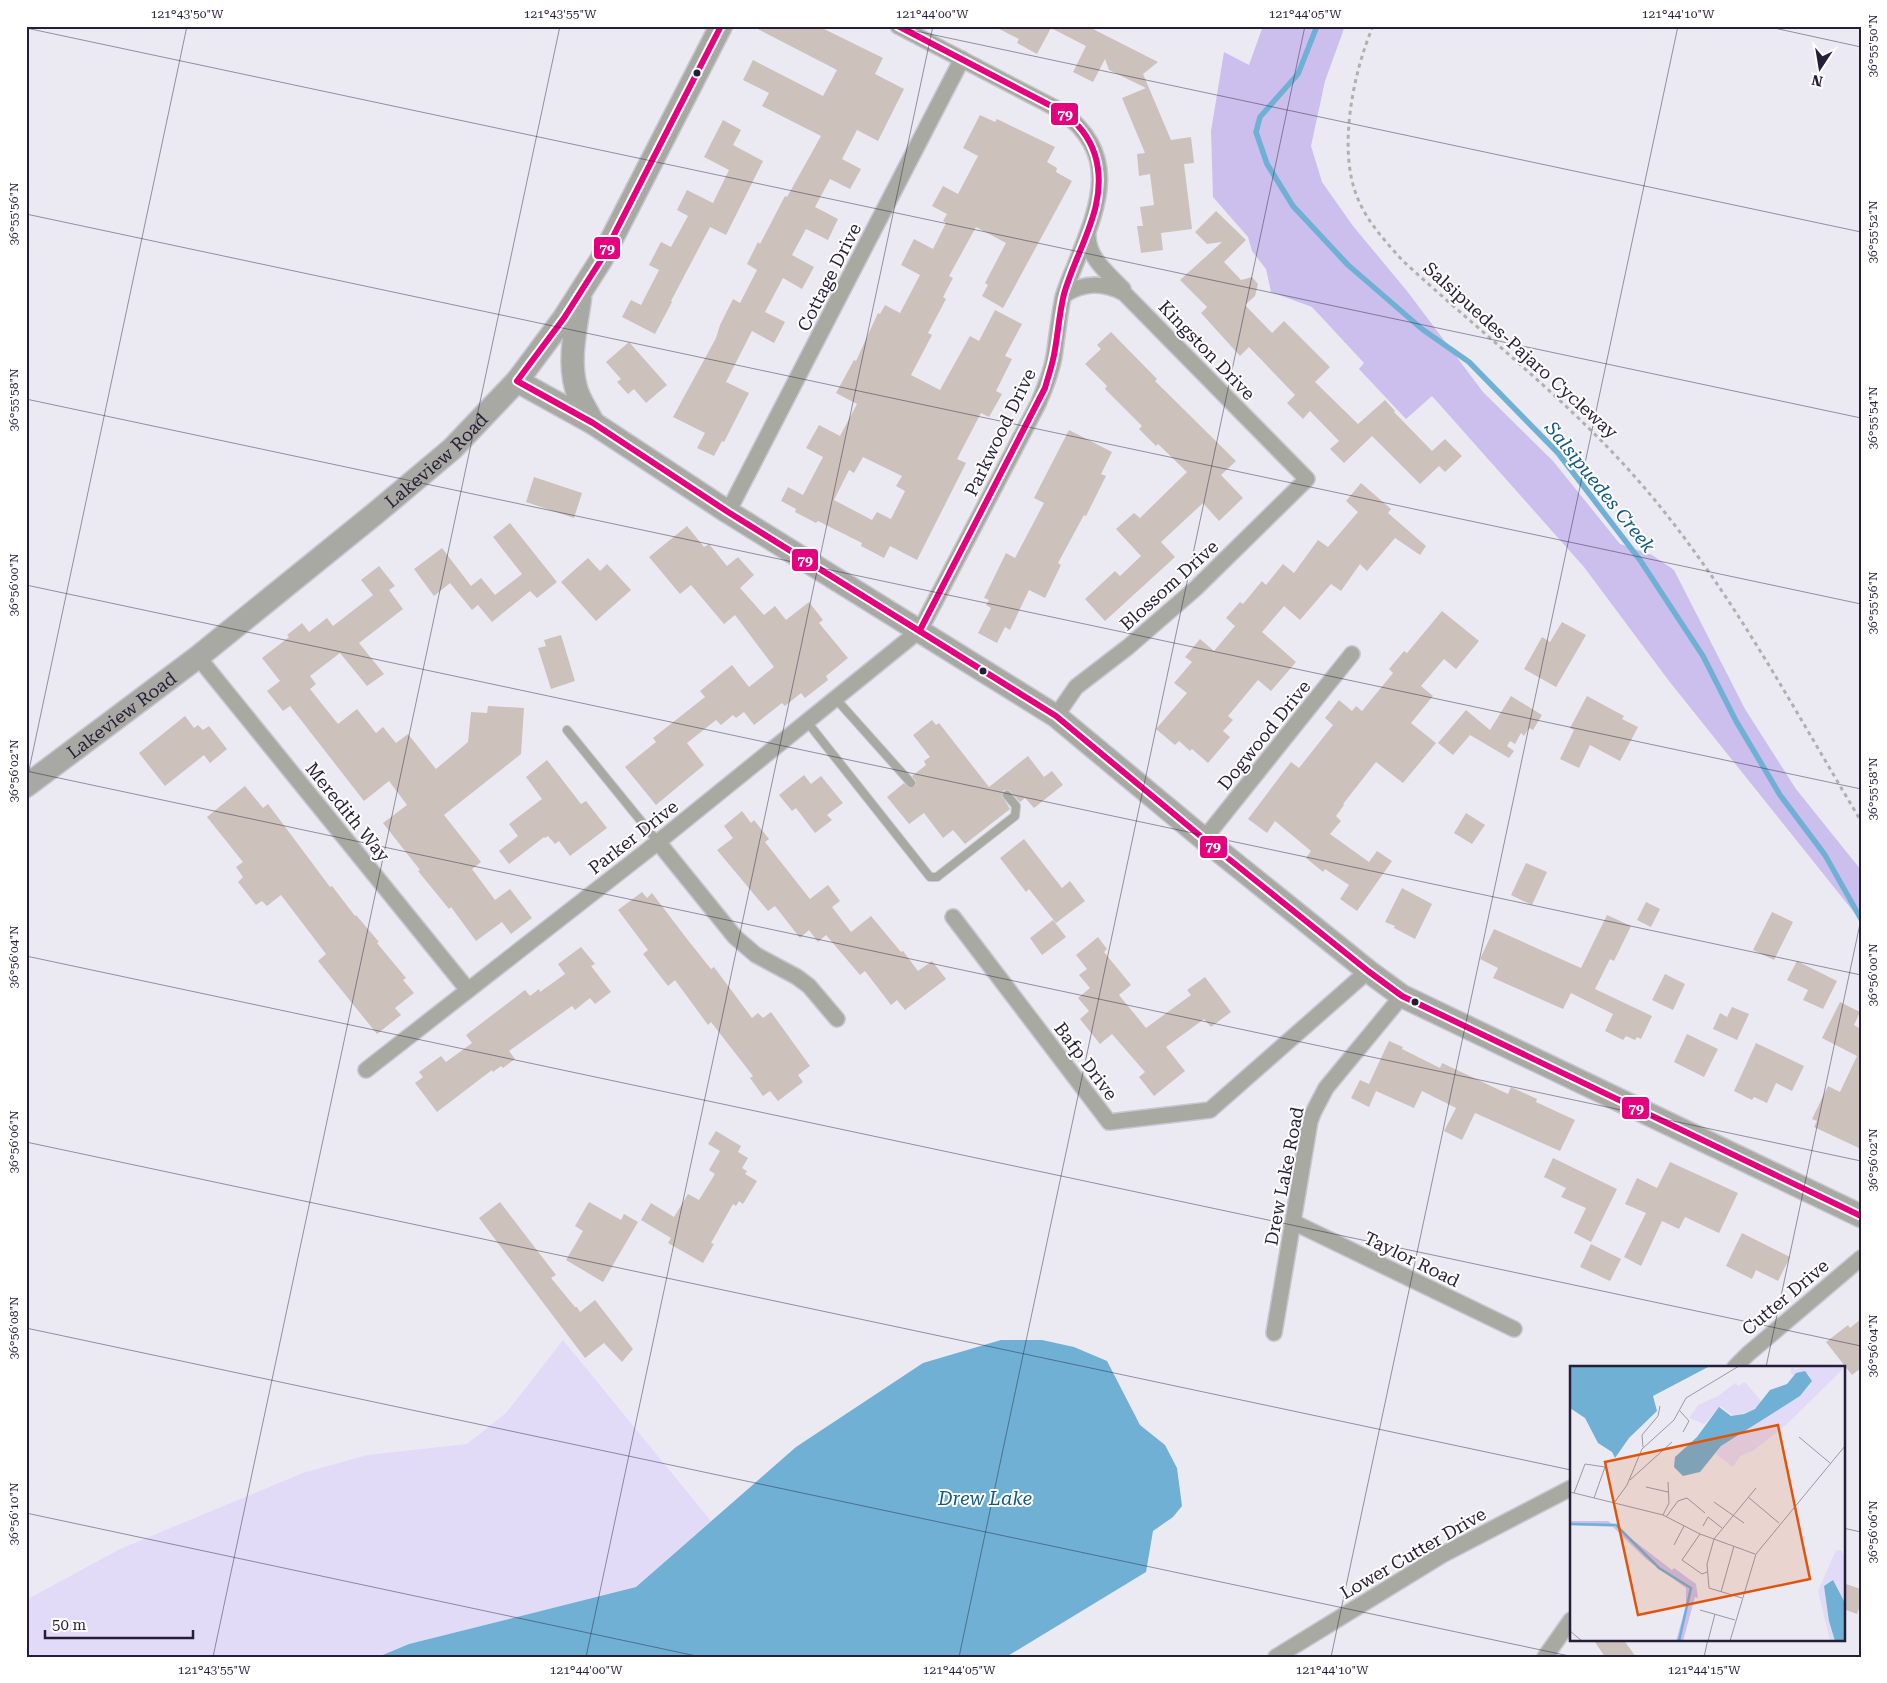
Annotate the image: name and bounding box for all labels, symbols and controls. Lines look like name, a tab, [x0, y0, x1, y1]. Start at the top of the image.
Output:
text: 121°43'50"W	[151, 7, 224, 21]
text: 121°43'55"W	[524, 7, 597, 21]
text: 121°44'00"W	[896, 7, 969, 21]
text: 121°44'05"W	[1269, 7, 1342, 21]
text: 121°44'10"W	[1642, 7, 1715, 21]
text: 36°55'50"N	[1866, 14, 1880, 78]
north arrow	[1794, 42, 1844, 92]
unlabelled marker	[692, 68, 702, 78]
text: N	[1810, 72, 1824, 90]
line badge: 79	[1050, 102, 1079, 126]
text: 79	[1057, 106, 1073, 122]
text: 36°55'56"N	[7, 182, 21, 246]
text: 36°55'52"N	[1866, 200, 1880, 264]
street label: Cottage Drive	[793, 219, 865, 335]
line badge: 79	[593, 236, 621, 260]
text: 79	[599, 240, 615, 256]
street label: Salsipuedes-Pajaro Cycleway	[1420, 257, 1623, 443]
street label: Kingston Drive	[1154, 296, 1260, 404]
street label: Parkwood Drive	[960, 365, 1040, 499]
text: 36°55'58"N	[7, 368, 21, 432]
text: 36°55'54"N	[1866, 386, 1880, 450]
street label: Lakeview Road	[380, 408, 492, 512]
water label: Salsipuedes Creek	[1539, 416, 1660, 558]
street label: Blossom Drive	[1116, 535, 1222, 634]
line badge: 79	[791, 548, 819, 572]
text: 79	[797, 552, 813, 568]
text: 36°56'00"N	[7, 553, 21, 617]
text: 36°55'56"N	[1866, 571, 1880, 635]
unlabelled marker	[978, 666, 988, 676]
street label: Lakeview Road	[62, 667, 180, 762]
street label: Dogwood Drive	[1213, 676, 1315, 794]
text: 36°56'02"N	[7, 739, 21, 803]
text: 36°55'58"N	[1866, 757, 1880, 821]
street label: Meredith Way	[302, 758, 395, 866]
street label: Parker Drive	[584, 795, 682, 879]
line badge: 79	[1199, 835, 1228, 859]
text: 79	[1205, 838, 1221, 854]
text: 36°56'04"N	[7, 925, 21, 989]
text: 36°56'00"N	[1866, 943, 1880, 1007]
unlabelled marker	[1410, 997, 1420, 1007]
street label: Bafp Drive	[1050, 1018, 1122, 1104]
line badge: 79	[1621, 1096, 1650, 1120]
text: 79	[1628, 1100, 1644, 1116]
street label: Drew Lake Road	[1260, 1104, 1308, 1247]
text: 36°56'06"N	[7, 1110, 21, 1174]
text: 36°56'02"N	[1866, 1128, 1880, 1192]
street label: Taylor Road	[1361, 1227, 1464, 1291]
street label: Cutter Drive	[1737, 1255, 1833, 1339]
text: 36°56'08"N	[7, 1296, 21, 1360]
text: 36°56'04"N	[1866, 1314, 1880, 1378]
inset map	[1570, 1366, 1844, 1640]
text: 36°56'10"N	[7, 1482, 21, 1546]
water label: Drew Lake	[937, 1487, 1033, 1510]
text: 36°56'06"N	[1866, 1500, 1880, 1564]
street label: Lower Cutter Drive	[1336, 1503, 1490, 1603]
scale bar	[45, 1608, 192, 1640]
text: 50 m	[52, 1616, 87, 1634]
text: 121°43'55"W	[178, 1663, 251, 1677]
text: 121°44'00"W	[550, 1663, 623, 1677]
text: 121°44'05"W	[923, 1663, 996, 1677]
text: 121°44'10"W	[1296, 1663, 1369, 1677]
text: 121°44'15"W	[1668, 1663, 1741, 1677]

